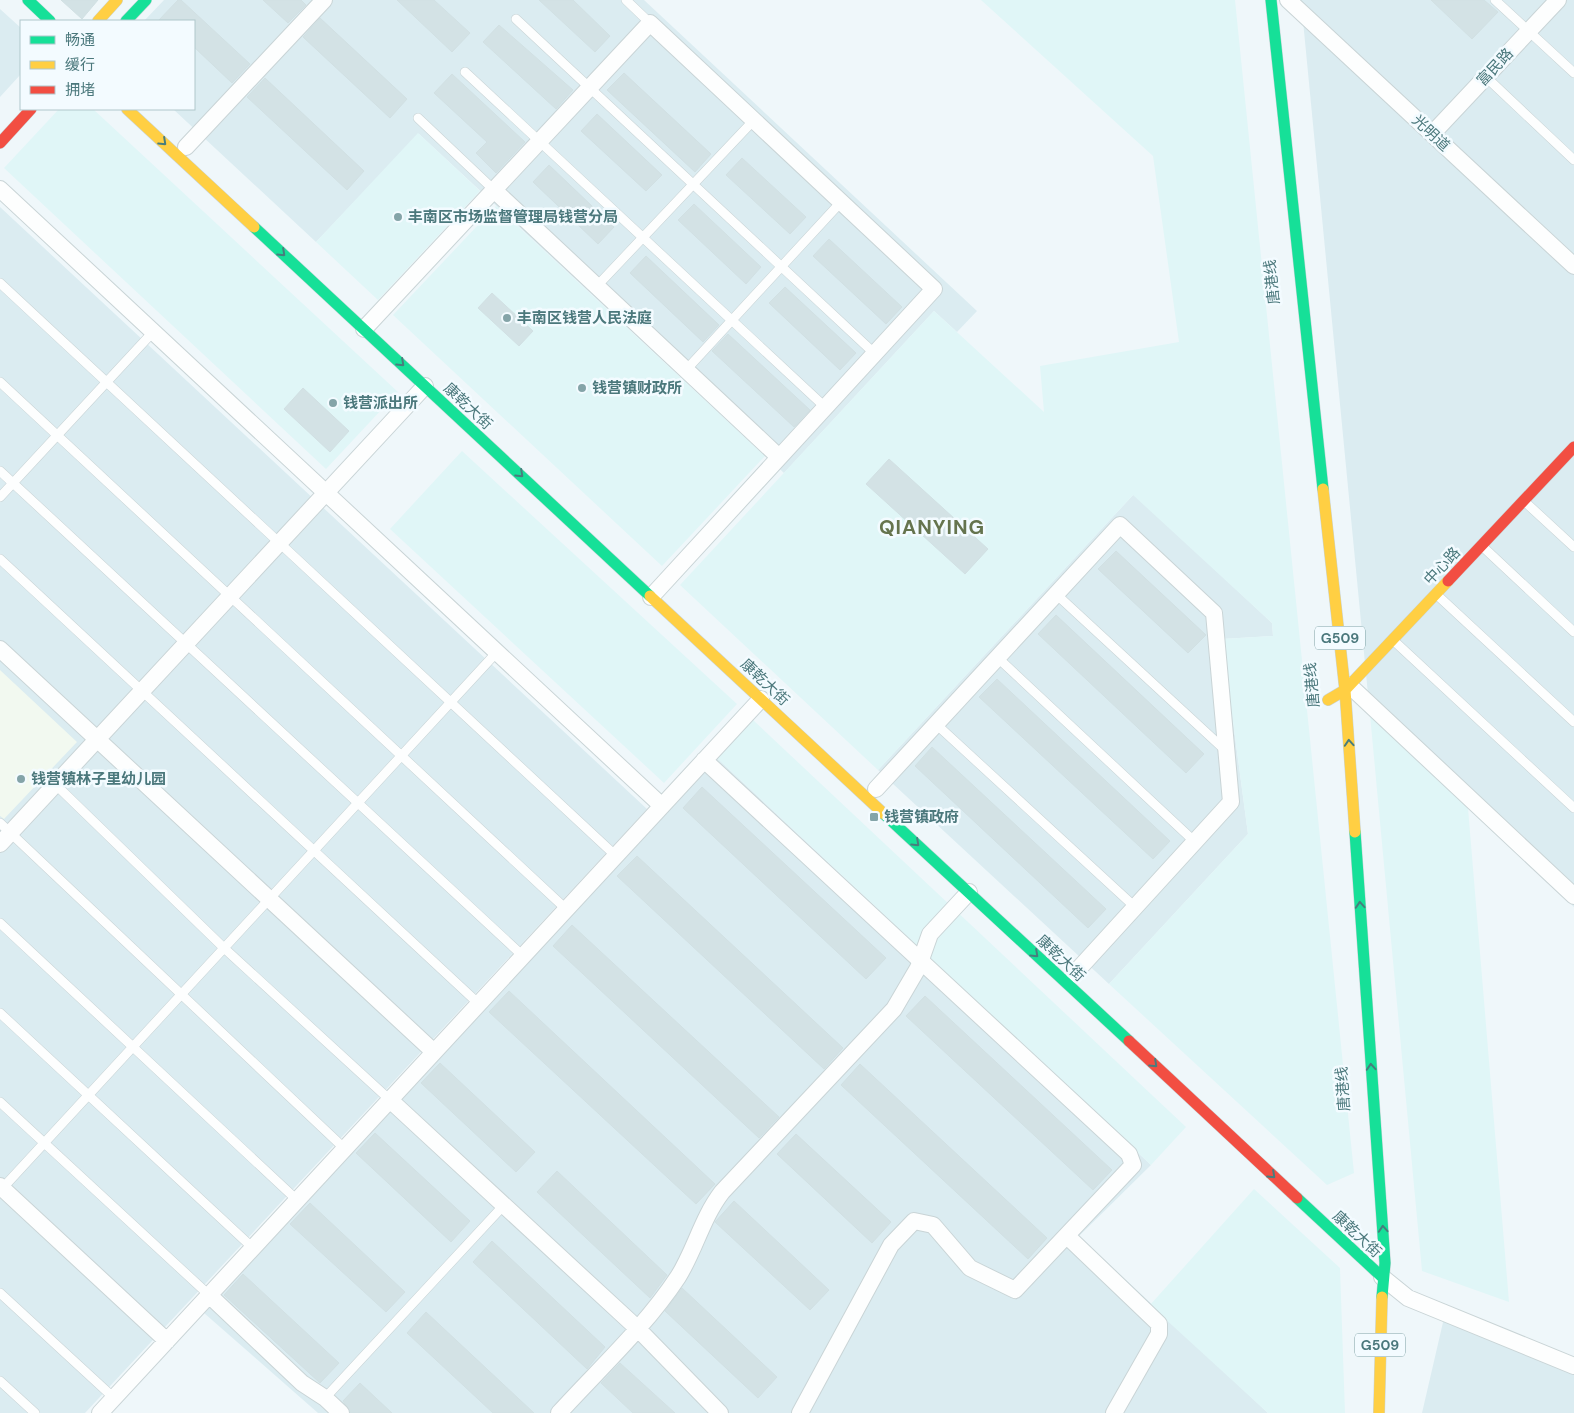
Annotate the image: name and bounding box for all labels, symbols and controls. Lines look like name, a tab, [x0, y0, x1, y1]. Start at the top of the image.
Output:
legend	[20, 20, 195, 110]
text: 畅通	[65, 30, 95, 50]
street label: 富民路	[1472, 44, 1518, 90]
text: 缓行	[65, 55, 95, 75]
text: 拥堵	[65, 80, 95, 100]
street label: 光明道	[1408, 110, 1454, 156]
one-way arrow	[157, 136, 166, 145]
place label: 丰南区市场监督管理局钱营分局	[408, 207, 618, 227]
marker: 丰南区市场监督管理局钱营分局	[392, 211, 404, 223]
one-way arrow	[276, 247, 285, 256]
street label: 唐港线	[1260, 259, 1284, 305]
place label: 丰南区钱营人民法庭	[517, 308, 652, 328]
marker: 丰南区钱营人民法庭	[501, 312, 513, 324]
one-way arrow	[395, 358, 404, 367]
street label: 康乾大街	[439, 378, 497, 434]
place label: 钱营镇财政所	[592, 378, 682, 398]
marker: 钱营镇财政所	[576, 382, 588, 394]
place label: 钱营派出所	[343, 393, 418, 413]
marker: 钱营派出所	[327, 397, 339, 409]
one-way arrow	[514, 468, 523, 477]
district label: QIANYING	[879, 514, 985, 540]
street label: 中心路	[1419, 543, 1465, 589]
road number: G509	[1315, 626, 1365, 650]
street label: 康乾大街	[736, 654, 794, 710]
street label: 唐港线	[1300, 662, 1324, 708]
one-way arrow	[1344, 738, 1355, 746]
place label: 钱营镇林子里幼儿园	[31, 769, 166, 789]
marker: 钱营镇林子里幼儿园	[15, 773, 27, 785]
place label: 钱营镇政府	[884, 807, 959, 827]
marker: 钱营镇政府	[868, 811, 880, 823]
one-way arrow	[910, 837, 919, 846]
one-way arrow	[1355, 901, 1366, 909]
street label: 康乾大街	[1032, 930, 1090, 986]
one-way arrow	[1029, 948, 1038, 957]
one-way arrow	[1148, 1058, 1157, 1067]
one-way arrow	[1366, 1063, 1377, 1071]
street label: 唐港线	[1331, 1066, 1355, 1112]
one-way arrow	[1267, 1169, 1276, 1178]
street label: 康乾大街	[1328, 1206, 1386, 1262]
one-way arrow	[1377, 1225, 1388, 1233]
road number: G509	[1355, 1334, 1405, 1356]

